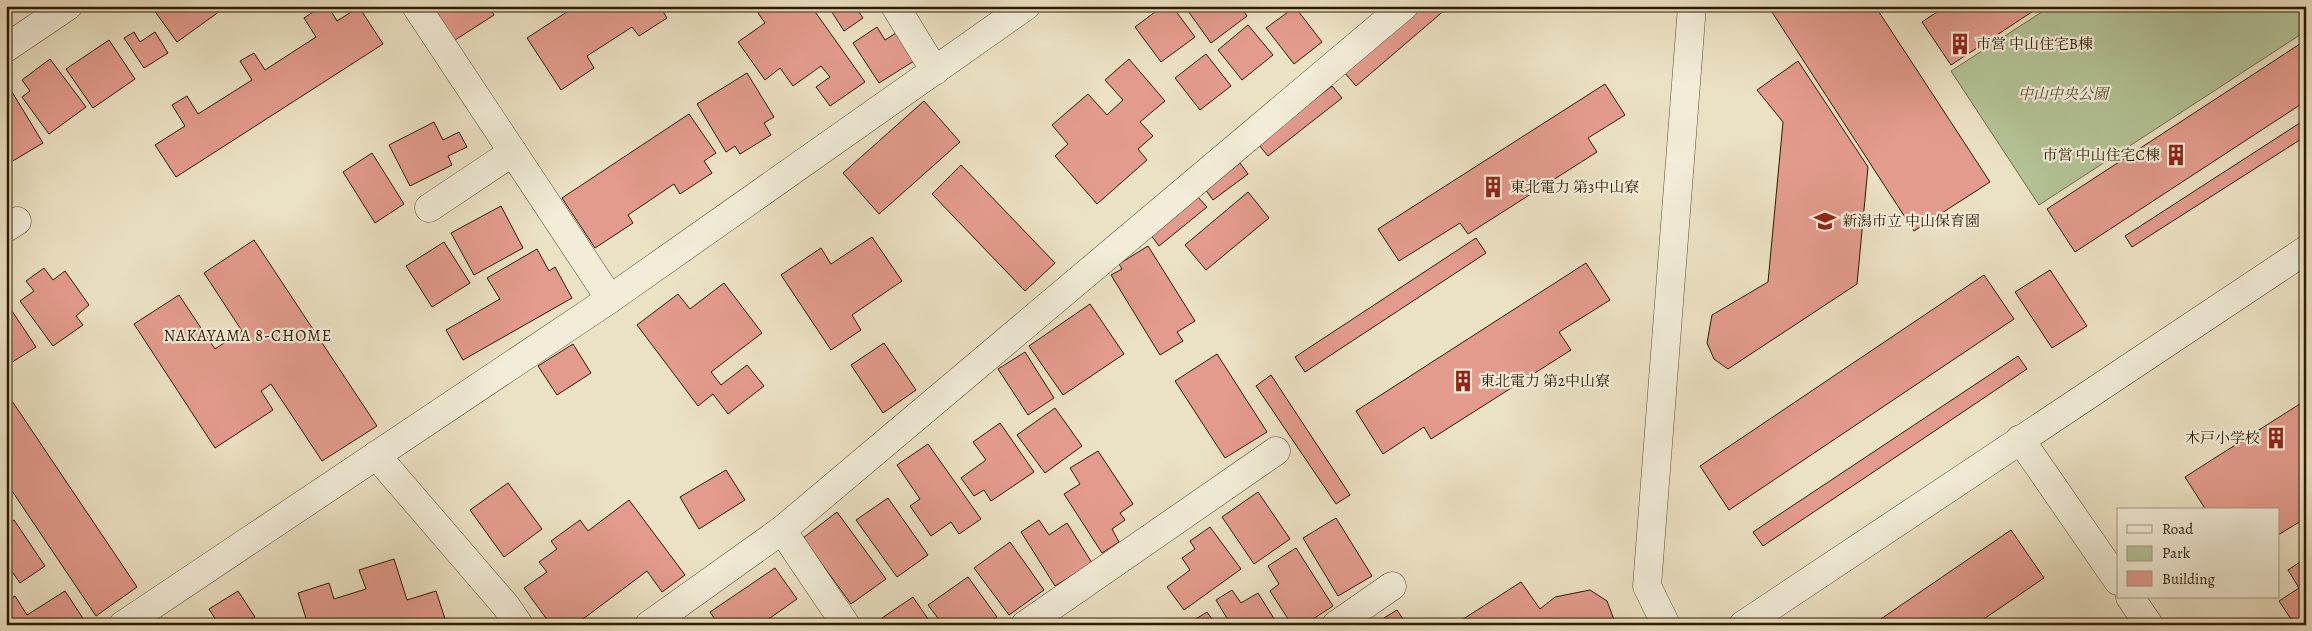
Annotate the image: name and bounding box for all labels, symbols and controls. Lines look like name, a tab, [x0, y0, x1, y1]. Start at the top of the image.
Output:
building icon: 市営 中山住宅B棟	[1947, 31, 1973, 57]
place label: 市営 中山住宅B棟	[1976, 34, 2093, 54]
park label: 中山中央公園	[2018, 84, 2111, 104]
building icon: 市営 中山住宅C棟	[2163, 142, 2189, 168]
place label: 市営 中山住宅C棟	[2043, 145, 2160, 165]
building icon: 東北電力 第3中山寮	[1480, 174, 1506, 200]
place label: 東北電力 第3中山寮	[1510, 177, 1639, 197]
school or university icon: 新潟市立 中山保育園	[1812, 208, 1838, 234]
place label: 新潟市立 中山保育園	[1842, 211, 1980, 231]
district label: NAKAYAMA 8-CHOME	[164, 325, 332, 347]
building icon: 東北電力 第2中山寮	[1450, 368, 1476, 394]
place label: 東北電力 第2中山寮	[1480, 371, 1610, 391]
building icon: 木戸小学校	[2263, 425, 2289, 451]
place label: 木戸小学校	[2185, 428, 2260, 448]
legend	[2117, 508, 2280, 598]
text: Road	[2162, 519, 2194, 539]
text: Park	[2162, 543, 2191, 563]
text: Building	[2162, 569, 2215, 589]

